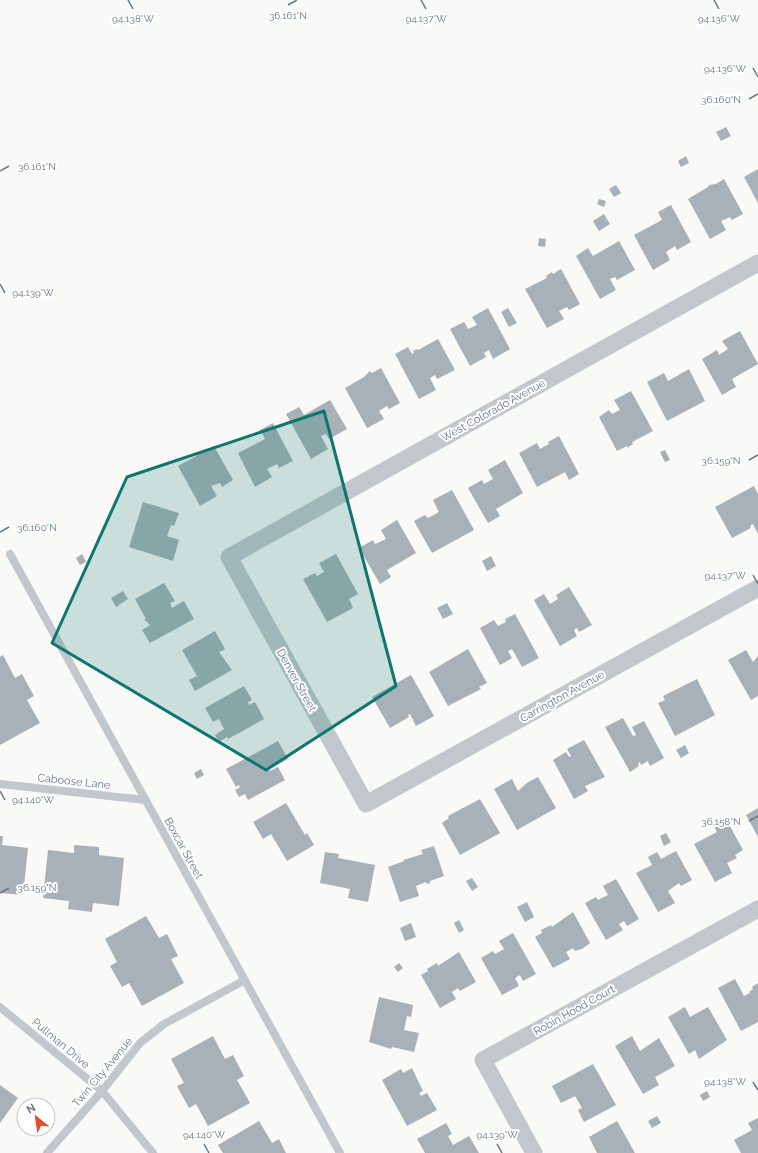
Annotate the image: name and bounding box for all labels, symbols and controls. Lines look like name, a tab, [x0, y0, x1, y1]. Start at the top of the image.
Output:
text: 36.161°N	[269, 10, 307, 21]
text: 94.138°W	[112, 13, 154, 24]
text: 94.137°W	[405, 13, 447, 24]
text: 94.136°W	[698, 13, 741, 24]
text: 94.136°W	[704, 63, 747, 74]
text: 36.160°N	[701, 94, 741, 105]
text: 36.161°N	[18, 161, 56, 172]
text: 94.139°W	[12, 287, 54, 298]
street label: West Colorado Avenue	[439, 376, 548, 444]
text: 36.159°N	[702, 455, 740, 466]
text: 36.160°N	[17, 522, 57, 533]
text: 94.137°W	[704, 570, 746, 581]
street label: Denver Street	[274, 647, 319, 714]
street label: Carrington Avenue	[518, 668, 607, 725]
street label: Caboose Lane	[37, 771, 112, 792]
text: 94.140°W	[12, 794, 55, 805]
street label: Boxcar Street	[161, 815, 206, 881]
text: 36.158°N	[701, 816, 741, 827]
text: 36.159°N	[18, 882, 56, 893]
street label: Robin Hood Court	[531, 983, 617, 1038]
street label: Pullman Drive	[29, 1016, 92, 1072]
street label: Twin City Avenue	[70, 1035, 136, 1110]
text: 94.138°W	[704, 1076, 746, 1087]
north arrow	[16, 1097, 56, 1137]
text: N	[24, 1101, 38, 1117]
text: 94.140°W	[183, 1129, 226, 1140]
text: 94.139°W	[476, 1129, 518, 1140]

